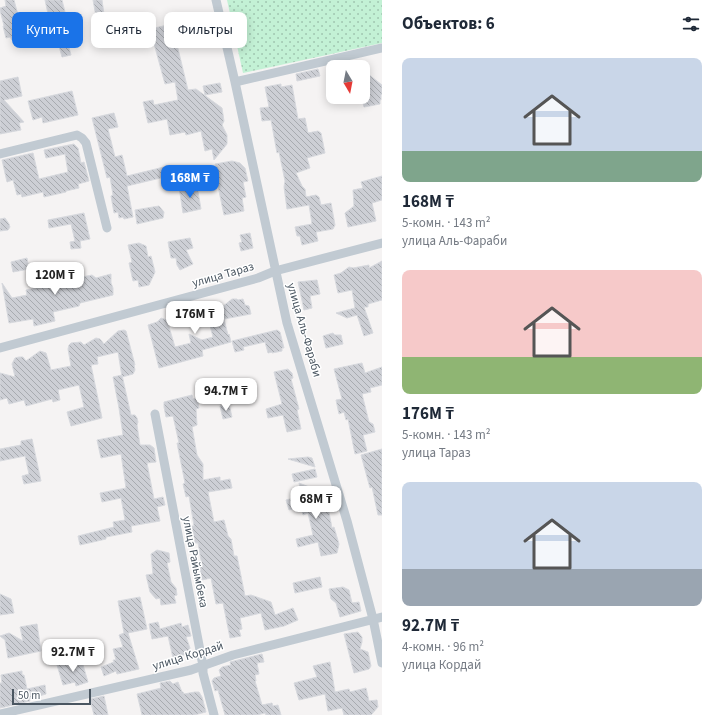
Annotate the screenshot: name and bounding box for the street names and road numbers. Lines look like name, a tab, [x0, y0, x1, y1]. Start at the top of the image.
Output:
street label: улица Тараз	[190, 258, 256, 292]
street label: улица Аль-Фараби	[282, 281, 326, 379]
street label: улица Райымбека	[178, 515, 212, 609]
street label: улица Кордай	[151, 637, 225, 675]

